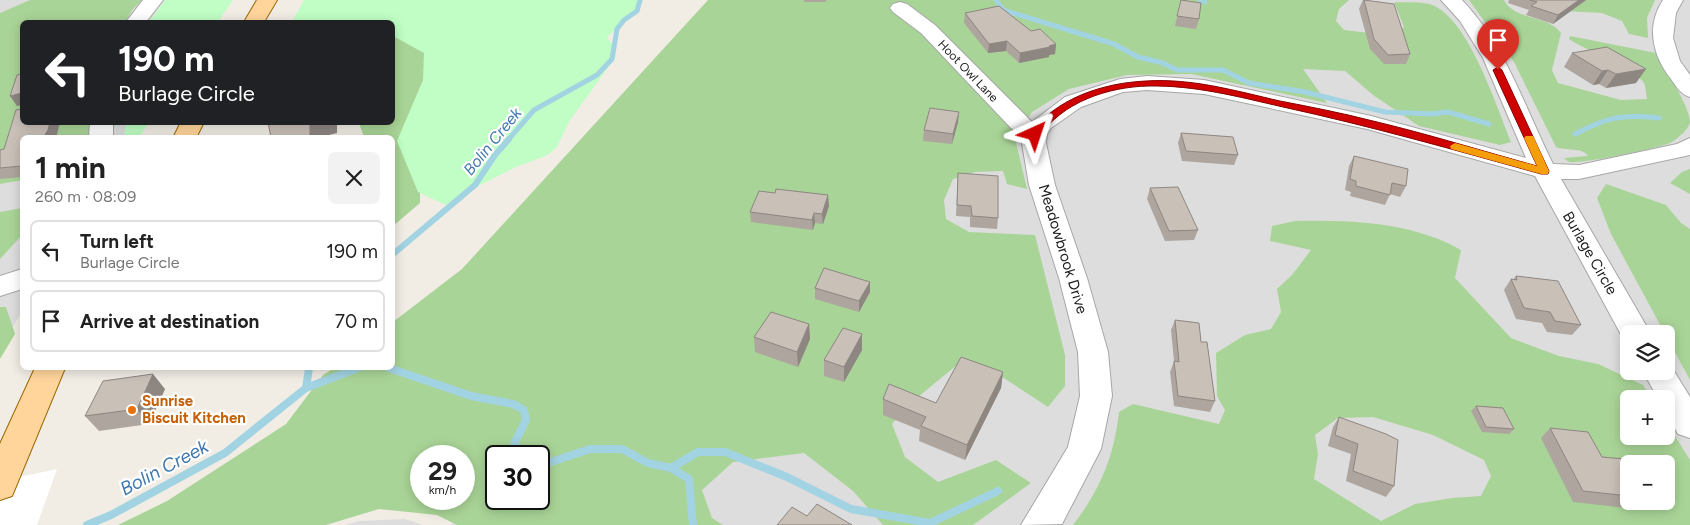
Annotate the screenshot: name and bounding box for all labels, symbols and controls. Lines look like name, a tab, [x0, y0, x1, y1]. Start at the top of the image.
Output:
pin	[1477, 19, 1519, 70]
icon: arrive	[1484, 26, 1512, 54]
street label: Hoot Owl Lane	[935, 37, 1001, 105]
text: 190 m	[118, 38, 215, 80]
icon: left	[35, 40, 100, 105]
text: Burlage Circle	[118, 80, 255, 107]
water label: Bolin Creek	[459, 103, 526, 179]
position arrow	[1008, 107, 1060, 159]
text: 1 min	[35, 149, 106, 186]
button: close	[328, 152, 380, 204]
street label: Meadowbrook Drive	[1035, 182, 1091, 316]
text: 260 m · 08:09	[35, 187, 136, 206]
street label: Burlage Circle	[1559, 208, 1621, 298]
text: Turn left	[80, 230, 154, 253]
icon: left	[37, 237, 65, 265]
text: 190 m	[326, 240, 378, 263]
text: Burlage Circle	[80, 253, 179, 272]
icon: arrive	[37, 307, 65, 335]
text: Arrive at destination	[80, 310, 259, 333]
text: 70 m	[335, 310, 378, 333]
map controls	[1620, 325, 1675, 510]
button: layers	[1620, 325, 1675, 380]
button: +	[1620, 390, 1675, 445]
place label: Sunrise Biscuit Kitchen	[142, 392, 246, 427]
marker: Sunrise Biscuit Kitchen	[126, 404, 138, 416]
water label: Bolin Creek	[116, 434, 213, 500]
speed limit sign: 30	[485, 445, 550, 510]
button: −	[1620, 455, 1675, 510]
text: 29	[428, 456, 457, 486]
text: km/h	[429, 483, 456, 497]

